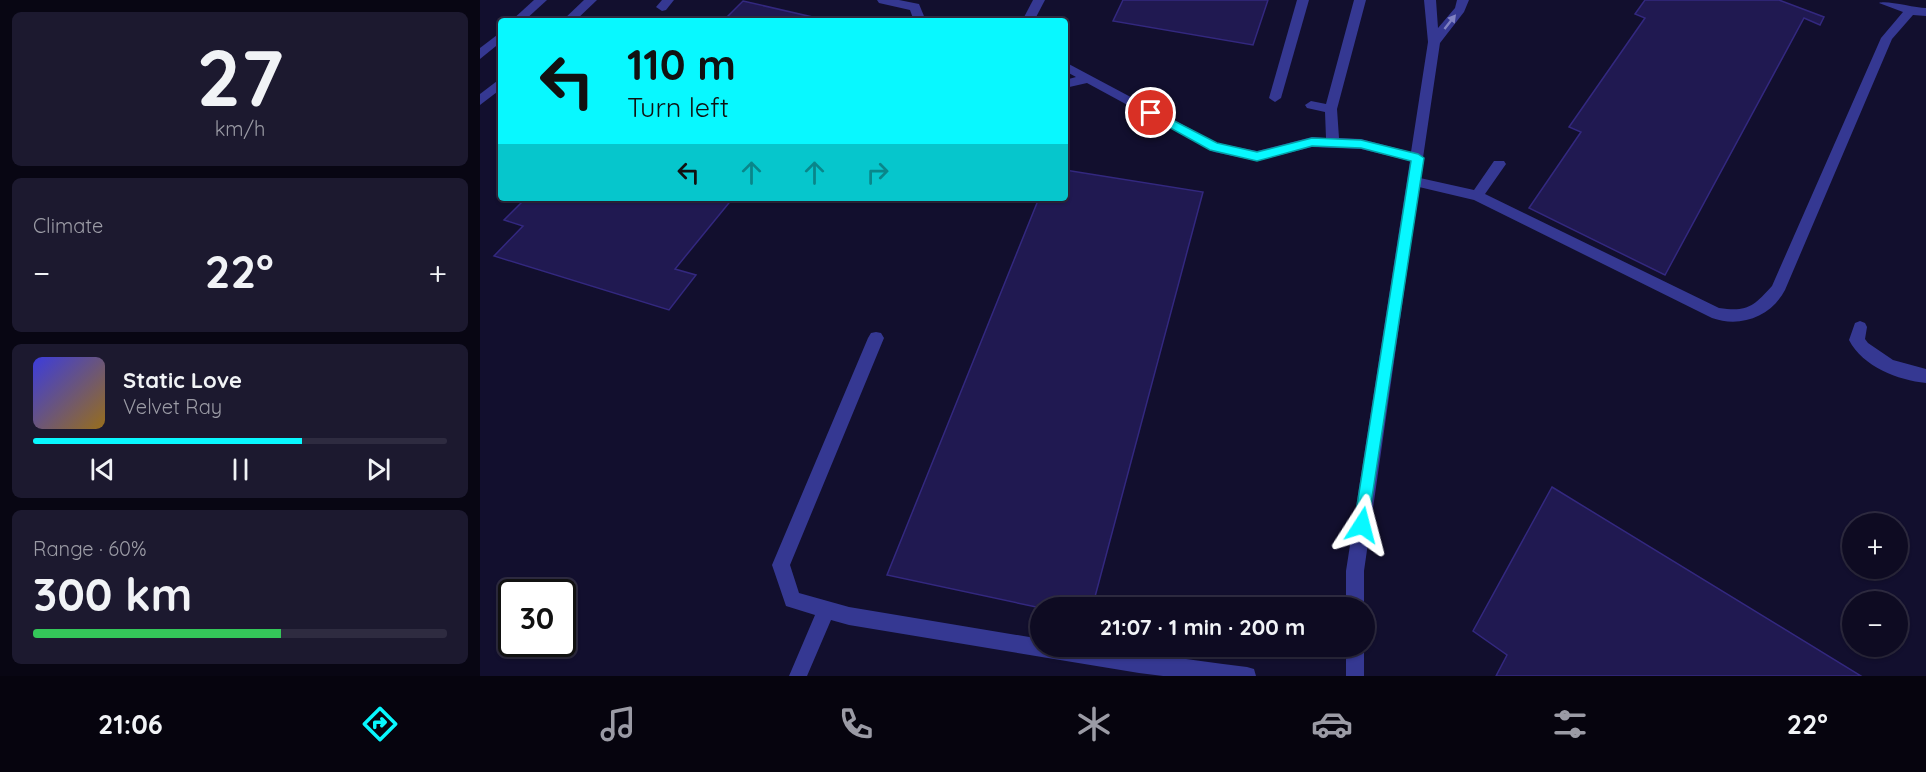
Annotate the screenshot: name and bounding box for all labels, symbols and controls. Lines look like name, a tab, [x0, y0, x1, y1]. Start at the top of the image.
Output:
one-way arrow	[1443, 14, 1456, 30]
text: 27	[196, 28, 284, 126]
text: 110 m	[627, 38, 736, 91]
icon: left	[528, 42, 606, 120]
pin	[1125, 87, 1176, 138]
text: Turn left	[627, 90, 729, 124]
icon: arrive	[1134, 96, 1167, 129]
text: km/h	[215, 116, 265, 141]
icon: left	[672, 156, 705, 189]
icon: ahead	[735, 156, 768, 189]
icon: ahead	[798, 156, 831, 189]
icon: right	[861, 156, 894, 189]
text: Climate	[33, 213, 103, 238]
text: 22°	[205, 243, 274, 299]
text: −	[33, 252, 50, 293]
text: +	[428, 252, 447, 293]
text: Static Love	[123, 366, 242, 394]
text: Velvet Ray	[123, 394, 222, 419]
icon: previous	[86, 453, 119, 486]
icon: pause	[224, 453, 257, 486]
icon: next	[362, 453, 395, 486]
position arrow	[1330, 493, 1394, 557]
map controls	[1842, 513, 1908, 657]
button: +	[1842, 513, 1908, 579]
text: Range · 60%	[33, 536, 147, 561]
text: 300 km	[33, 566, 192, 622]
speed limit sign: 30	[498, 579, 576, 657]
button: −	[1842, 591, 1908, 657]
text: 21:07 · 1 min · 200 m	[1100, 613, 1305, 641]
icon: directions	[359, 703, 401, 745]
icon: music	[597, 703, 639, 745]
icon: phone	[835, 703, 877, 745]
icon: climate	[1073, 703, 1115, 745]
icon: car	[1311, 703, 1353, 745]
icon: filters	[1549, 703, 1591, 745]
text: 21:06	[98, 707, 163, 741]
text: 22°	[1787, 707, 1828, 741]

